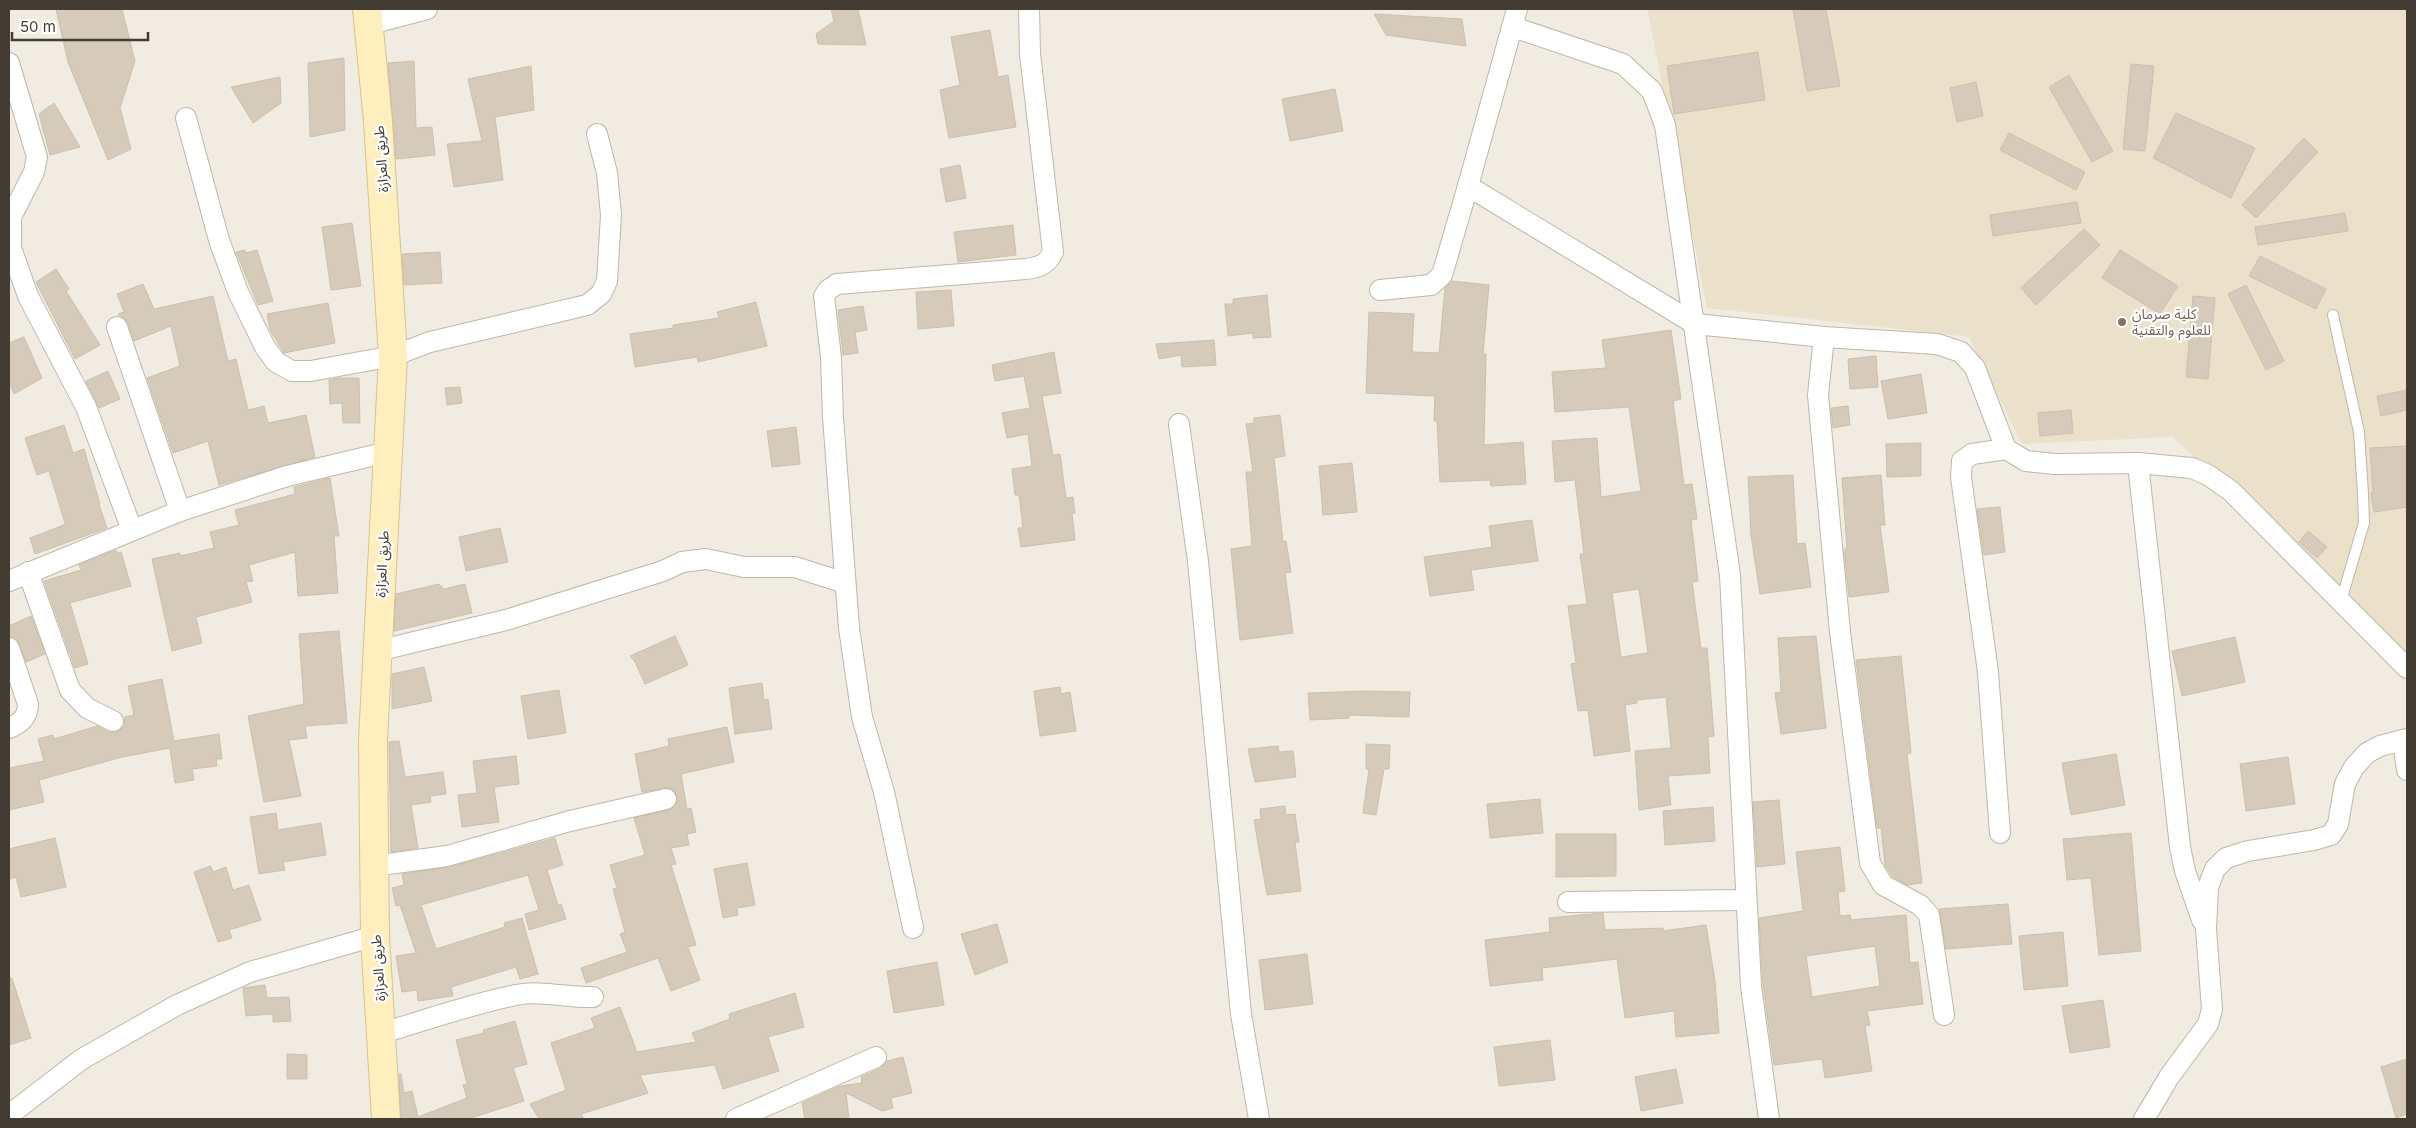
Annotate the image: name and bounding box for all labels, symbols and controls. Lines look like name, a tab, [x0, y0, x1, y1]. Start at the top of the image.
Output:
scale bar	[12, 10, 149, 42]
text: 50 m	[20, 17, 56, 36]
street label: طريق العزازة	[370, 125, 393, 193]
place label: كلية صرمان للعلوم والتقنية	[2132, 305, 2211, 341]
marker: كلية صرمان للعلوم والتقنية	[2116, 316, 2128, 328]
street label: طريق العزازة	[371, 530, 394, 598]
street label: طريق العزازة	[367, 934, 390, 1002]

